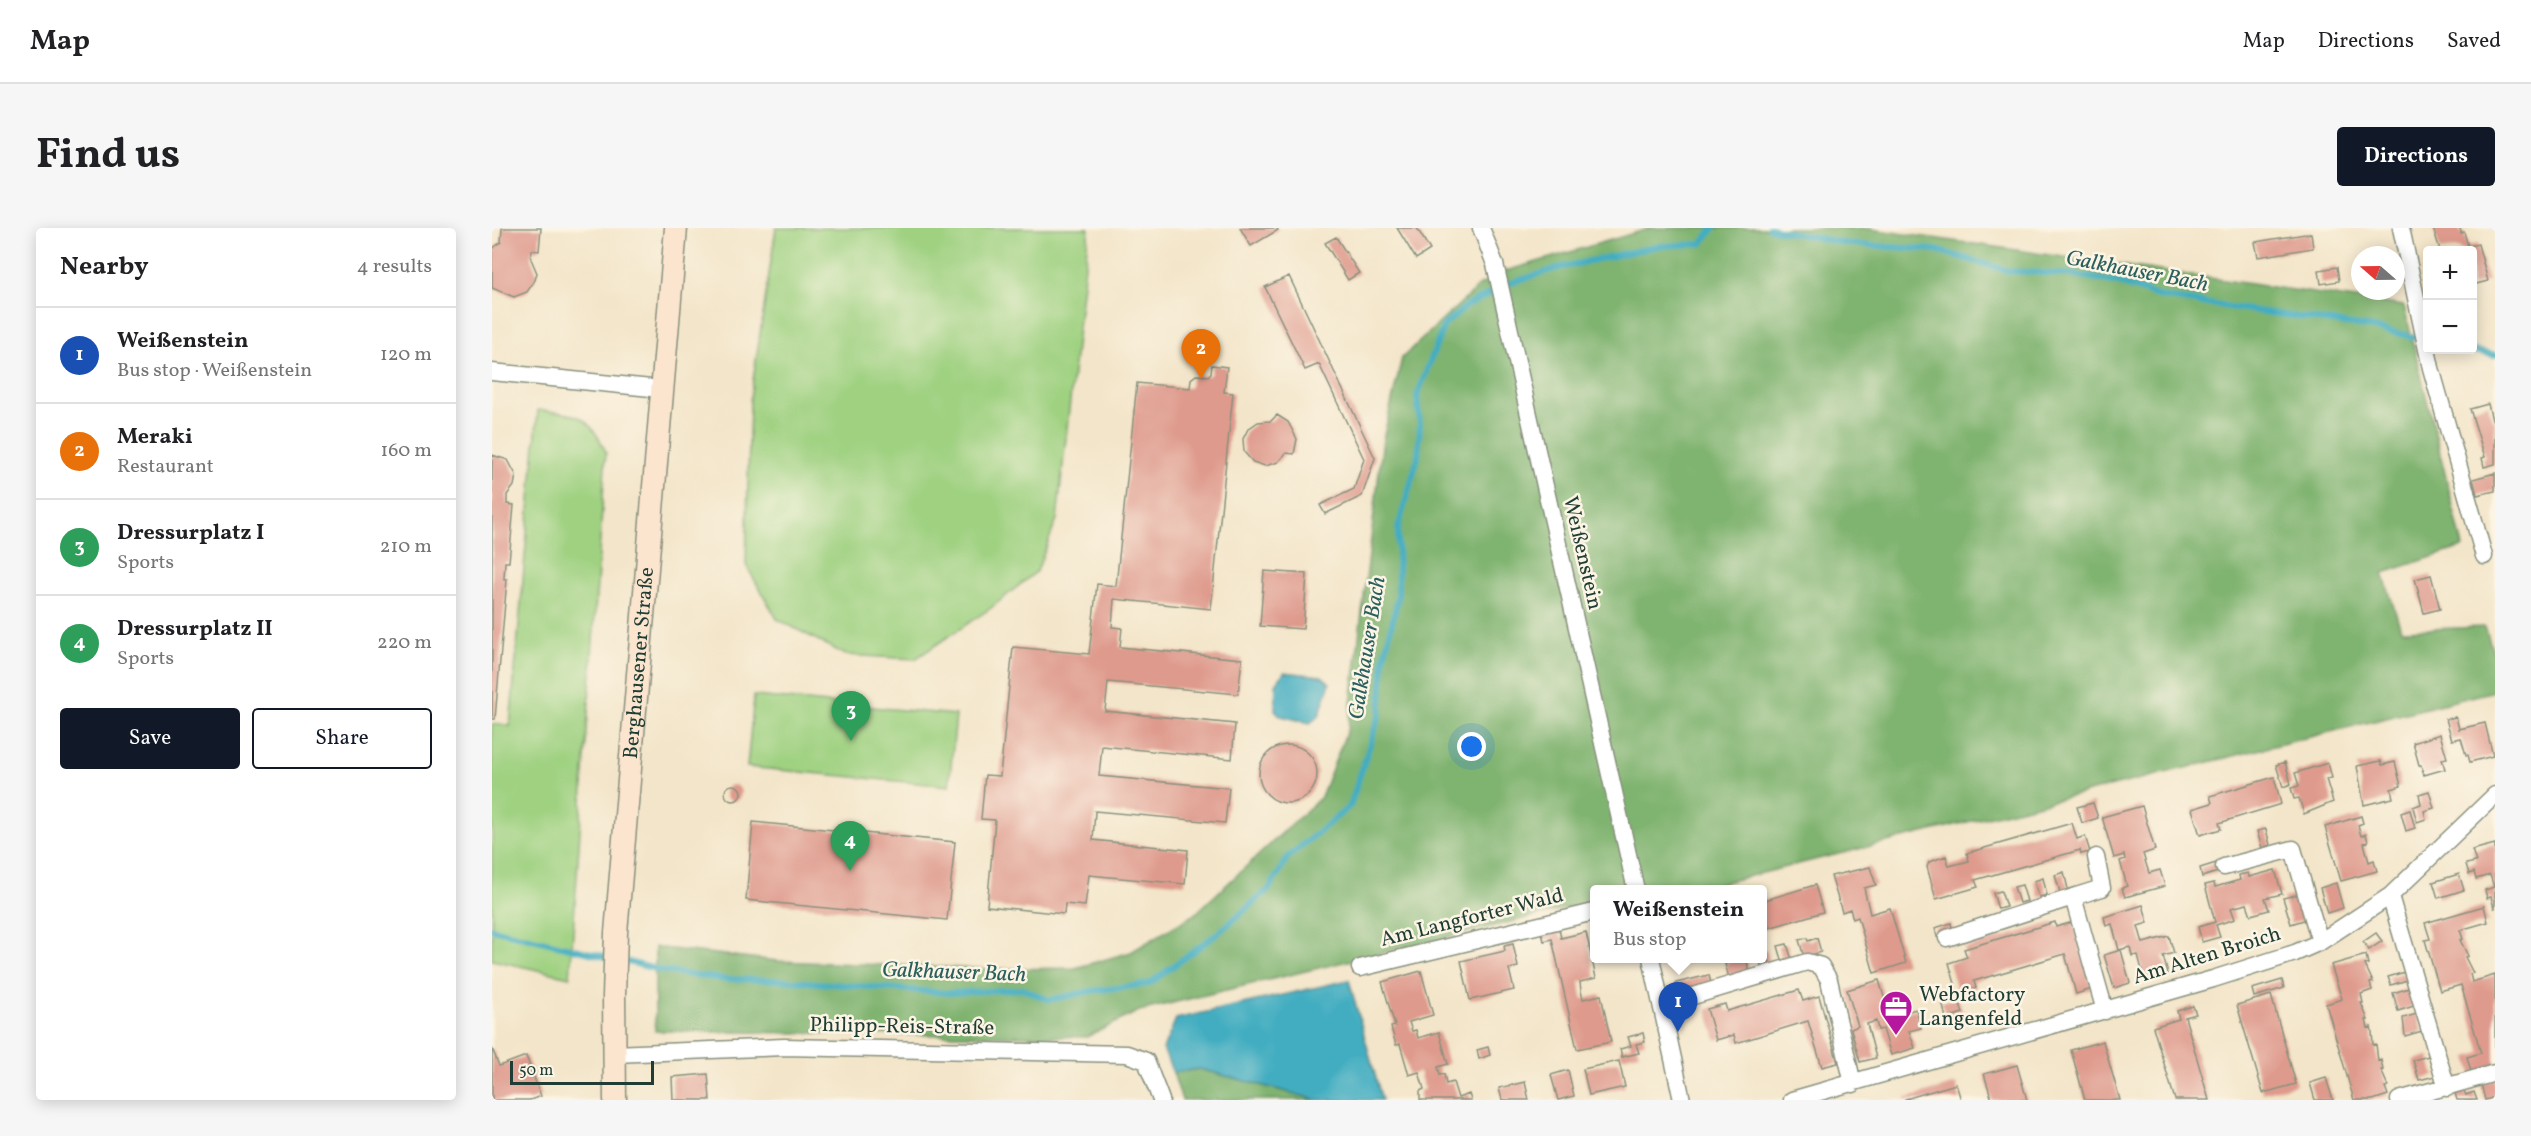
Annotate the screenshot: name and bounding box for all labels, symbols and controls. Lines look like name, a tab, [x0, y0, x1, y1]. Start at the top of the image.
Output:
text: Map	[30, 22, 90, 61]
text: Map	[2243, 27, 2285, 56]
text: Directions	[2318, 27, 2414, 56]
text: Saved	[2447, 27, 2501, 56]
text: Find us	[36, 127, 180, 186]
button: Directions	[2337, 127, 2495, 186]
water label: Galkhauser Bach	[2063, 243, 2211, 301]
north arrow	[2351, 246, 2405, 300]
map controls	[2423, 246, 2477, 354]
button: +	[2423, 246, 2477, 300]
text: Nearby	[60, 249, 149, 285]
text: 4 results	[357, 253, 432, 281]
button: −	[2423, 300, 2477, 354]
text: Weißenstein	[117, 326, 249, 357]
pin: 2	[1182, 330, 1220, 379]
text: 1	[75, 341, 84, 369]
text: 120 m	[380, 341, 432, 369]
text: Bus stop · Weißenstein	[117, 357, 312, 385]
text: Meraki	[117, 422, 193, 453]
text: 2	[74, 437, 85, 465]
text: 160 m	[380, 437, 432, 465]
text: Restaurant	[117, 453, 214, 481]
street label: Weißenstein	[1555, 493, 1609, 613]
text: Dressurplatz I	[117, 518, 264, 549]
text: 3	[74, 533, 85, 561]
text: 210 m	[380, 533, 432, 561]
text: Sports	[117, 549, 174, 577]
street label: Berghausener Straße	[616, 566, 662, 760]
water label: Galkhauser Bach	[1341, 574, 1395, 722]
text: Dressurplatz II	[117, 614, 273, 645]
text: 4	[73, 629, 86, 657]
text: 220 m	[377, 629, 432, 657]
text: Sports	[117, 645, 174, 673]
pin: 3	[832, 692, 870, 741]
button: Save	[60, 708, 240, 769]
button: Share	[252, 708, 432, 769]
your location	[1457, 732, 1486, 761]
pin: 4	[830, 822, 870, 871]
street label: Am Langforter Wald	[1377, 881, 1567, 955]
popup	[1590, 885, 1767, 963]
text: Weißenstein	[1613, 895, 1744, 926]
street label: Am Alten Broich	[2129, 920, 2285, 992]
text: Bus stop	[1613, 926, 1686, 954]
water label: Galkhauser Bach	[881, 955, 1027, 991]
place label: Webfactory Langenfeld	[1919, 981, 2026, 1034]
pin: 1	[1658, 982, 1698, 1032]
office icon: Webfactory Langenfeld	[1878, 989, 1914, 1036]
street label: Philipp-Reis-Straße	[809, 1011, 995, 1043]
scale bar	[510, 1058, 654, 1086]
text: 50 m	[519, 1060, 553, 1082]

